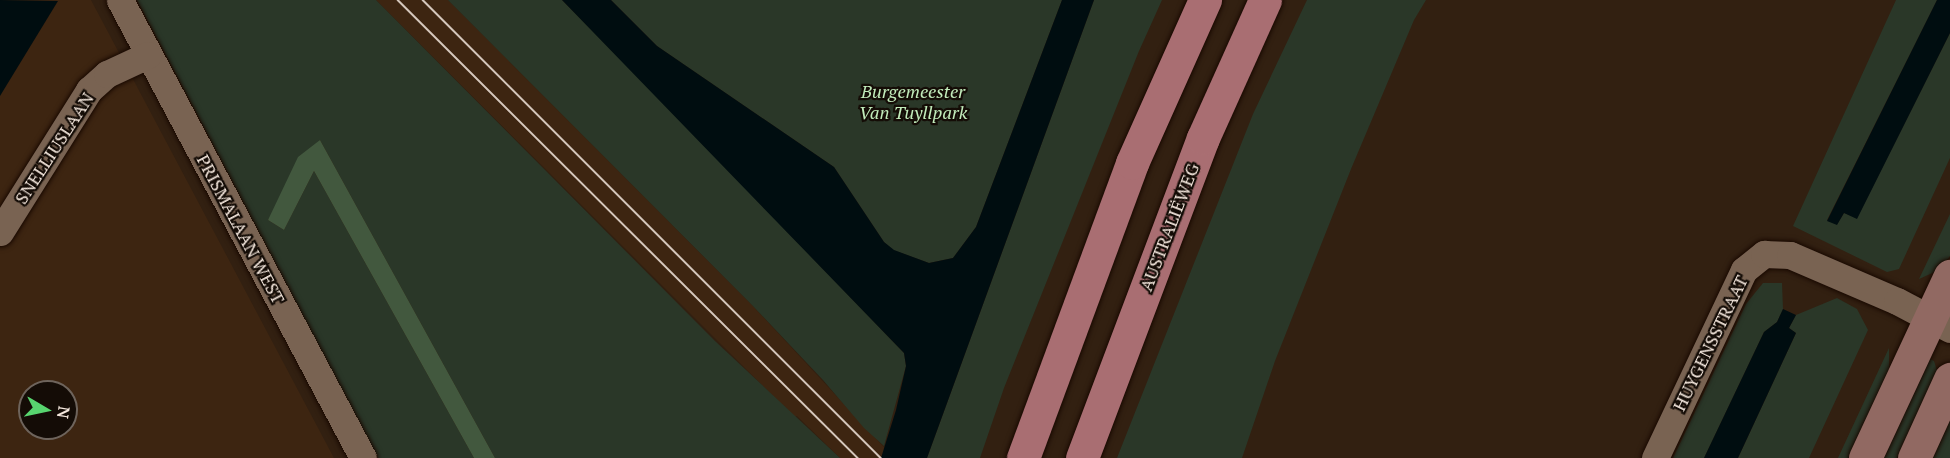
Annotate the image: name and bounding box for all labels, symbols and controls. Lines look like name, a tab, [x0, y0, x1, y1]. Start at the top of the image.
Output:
park label: Burgemeester Van Tuyllpark	[859, 81, 967, 124]
street label: SNELLIUSLAAN	[10, 88, 98, 208]
street label: PRISMALAAN WEST	[192, 151, 290, 307]
street label: AUSTRALIËWEG	[1135, 160, 1203, 294]
street label: HUYGENSSTRAAT	[1668, 272, 1752, 414]
north arrow	[18, 380, 78, 440]
text: N	[52, 405, 76, 420]

